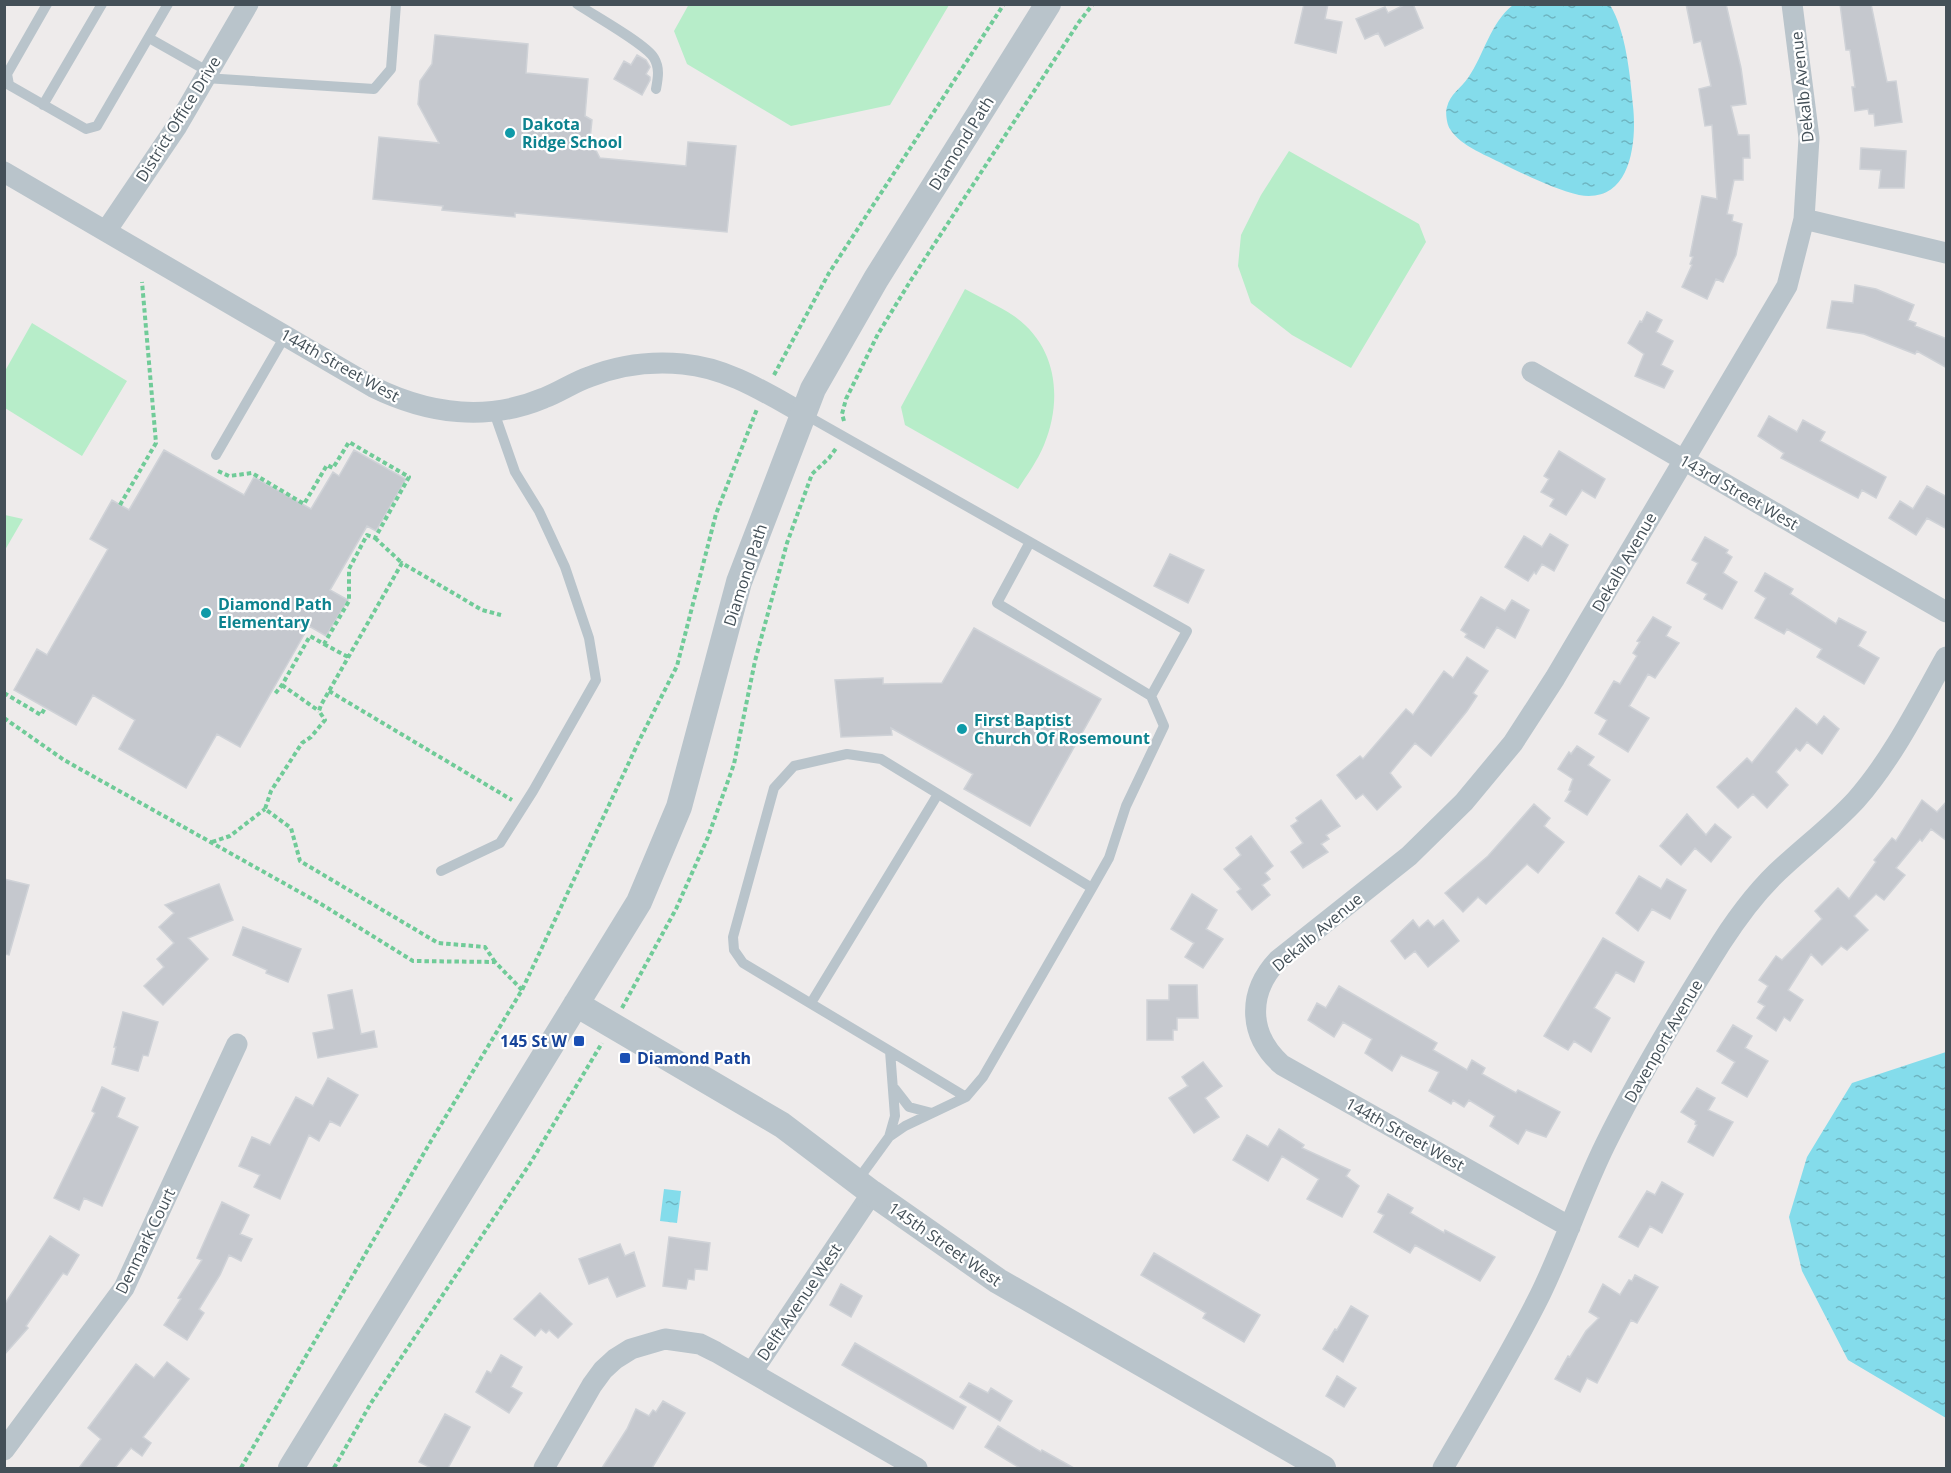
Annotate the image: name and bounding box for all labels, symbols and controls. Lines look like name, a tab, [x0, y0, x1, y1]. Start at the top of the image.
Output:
street label: Dekalb Avenue	[1785, 30, 1819, 144]
street label: District Office Drive	[130, 52, 226, 186]
street label: Diamond Path	[923, 92, 999, 194]
place label: Dakota Ridge School	[522, 113, 622, 153]
marker: Dakota Ridge School	[503, 126, 517, 140]
street label: 144th Street West	[276, 323, 404, 407]
street label: 143rd Street West	[1676, 449, 1803, 535]
street label: Dekalb Avenue	[1587, 508, 1661, 616]
street label: Diamond Path	[718, 521, 772, 629]
place label: Diamond Path Elementary	[218, 593, 332, 633]
marker: Diamond Path Elementary	[199, 606, 213, 620]
place label: First Baptist Church Of Rosemount	[974, 709, 1150, 749]
marker: First Baptist Church Of Rosemount	[955, 722, 969, 736]
street label: Dekalb Avenue	[1267, 888, 1367, 976]
street label: Davenport Avenue	[1619, 975, 1707, 1107]
place label: 145 St W	[500, 1030, 568, 1052]
marker: 145 St W	[572, 1034, 586, 1048]
place label: Diamond Path	[637, 1047, 751, 1069]
marker: Diamond Path	[618, 1051, 632, 1065]
street label: 144th Street West	[1341, 1092, 1469, 1176]
street label: Denmark Court	[110, 1184, 180, 1297]
street label: 145th Street West	[884, 1197, 1006, 1291]
street label: Delft Avenue West	[752, 1239, 847, 1365]

